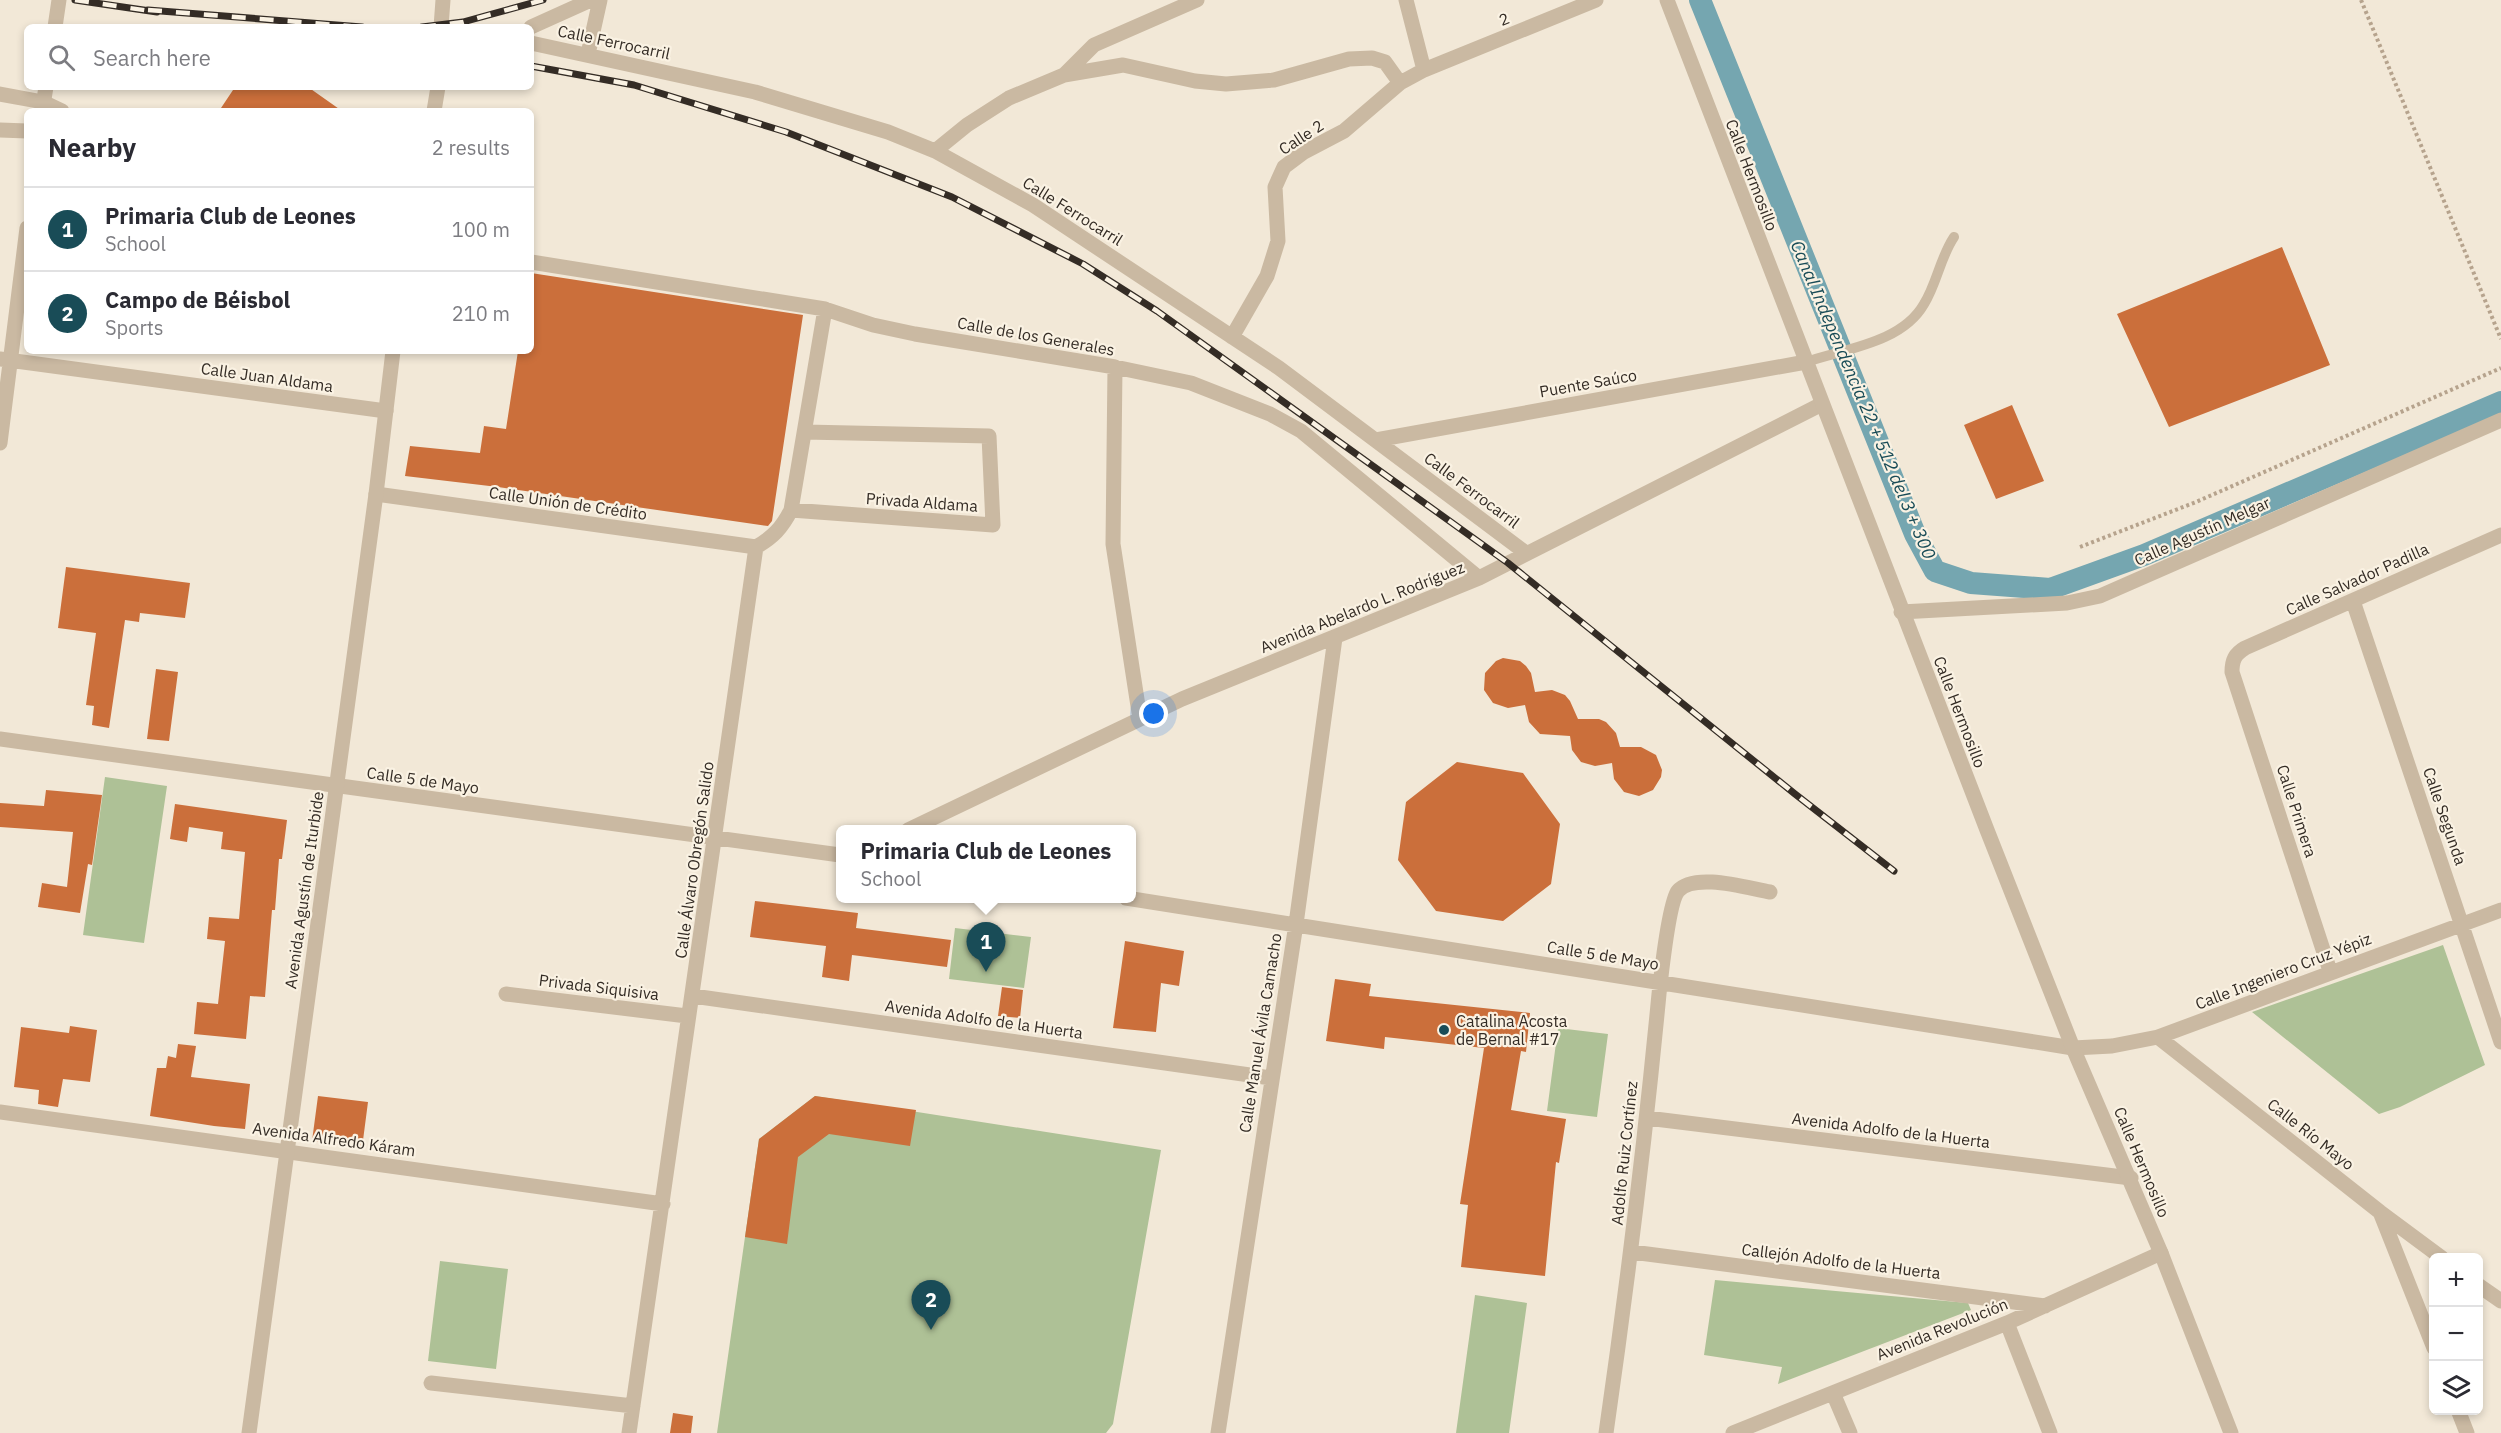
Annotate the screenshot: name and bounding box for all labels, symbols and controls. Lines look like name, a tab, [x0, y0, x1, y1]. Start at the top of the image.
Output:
street label: 2	[1496, 8, 1512, 30]
street label: Calle Ferrocarril	[556, 20, 672, 64]
search box	[24, 24, 534, 90]
icon: search	[45, 41, 78, 74]
text: Search here	[93, 43, 211, 72]
street label: Calle 2	[1275, 115, 1327, 159]
street label: Calle Hermosillo	[1722, 116, 1782, 234]
text: Nearby	[48, 130, 136, 164]
text: 2 results	[432, 134, 510, 161]
street label: Calle Ferrocarril	[1019, 172, 1127, 250]
text: Primaria Club de Leones	[105, 201, 356, 230]
text: 1	[62, 216, 74, 243]
text: 100 m	[452, 216, 510, 243]
text: School	[105, 230, 166, 257]
water label: Canal Independencia 22 + 512 del 3 + 300	[1786, 237, 1941, 563]
text: Campo de Béisbol	[105, 285, 290, 314]
text: 2	[62, 300, 74, 327]
text: 210 m	[452, 300, 510, 327]
street label: Calle de los Generales	[956, 312, 1116, 360]
text: Sports	[105, 314, 164, 341]
street label: Calle Juan Aldama	[200, 358, 335, 396]
street label: Puente Saúco	[1538, 365, 1638, 401]
street label: Calle Ferrocarril	[1420, 448, 1524, 532]
street label: Calle Unión de Crédito	[488, 482, 648, 524]
street label: Privada Aldama	[865, 488, 979, 516]
street label: Calle Agustín Melgar	[2131, 492, 2273, 570]
street label: Calle Salvador Padilla	[2282, 538, 2432, 620]
street label: Avenida Abelardo L. Rodríguez	[1257, 557, 1467, 657]
street label: Calle Hermosillo	[1930, 653, 1990, 771]
your location	[1139, 699, 1168, 728]
street label: Calle Álvaro Obregón Salido	[669, 760, 718, 960]
street label: Calle 5 de Mayo	[366, 762, 480, 798]
street label: Calle Primera	[2273, 762, 2322, 860]
street label: Calle Segunda	[2419, 764, 2471, 868]
street label: Avenida Agustín de Iturbide	[280, 790, 328, 990]
popup	[836, 825, 1136, 903]
text: Primaria Club de Leones	[861, 836, 1111, 865]
text: School	[861, 865, 921, 892]
pin: 1	[966, 922, 1006, 972]
street label: Calle Ingeniero Cruz Yépiz	[2192, 928, 2374, 1014]
street label: Calle Manuel Ávila Camacho	[1233, 932, 1286, 1134]
street label: Calle 5 de Mayo	[1546, 936, 1661, 974]
street label: Privada Siquisiva	[538, 970, 661, 1004]
street label: Avenida Adolfo de la Huerta	[884, 995, 1085, 1043]
place label: Catalina Acosta de Bernal #17	[1456, 1011, 1568, 1049]
marker: Catalina Acosta de Bernal #17	[1437, 1023, 1451, 1037]
street label: Adolfo Ruiz Cortínez	[1606, 1080, 1642, 1226]
street label: Calle Río Mayo	[2263, 1094, 2359, 1174]
street label: Calle Hermosillo	[2110, 1104, 2174, 1220]
street label: Avenida Adolfo de la Huerta	[1791, 1108, 1992, 1152]
street label: Avenida Alfredo Káram	[251, 1118, 417, 1160]
street label: Callejón Adolfo de la Huerta	[1740, 1239, 1942, 1283]
map controls	[2429, 1253, 2483, 1415]
button: +	[2429, 1253, 2483, 1307]
pin: 2	[912, 1280, 950, 1330]
street label: Avenida Revolución	[1873, 1293, 2011, 1365]
button: −	[2429, 1307, 2483, 1361]
button: layers	[2429, 1361, 2483, 1415]

